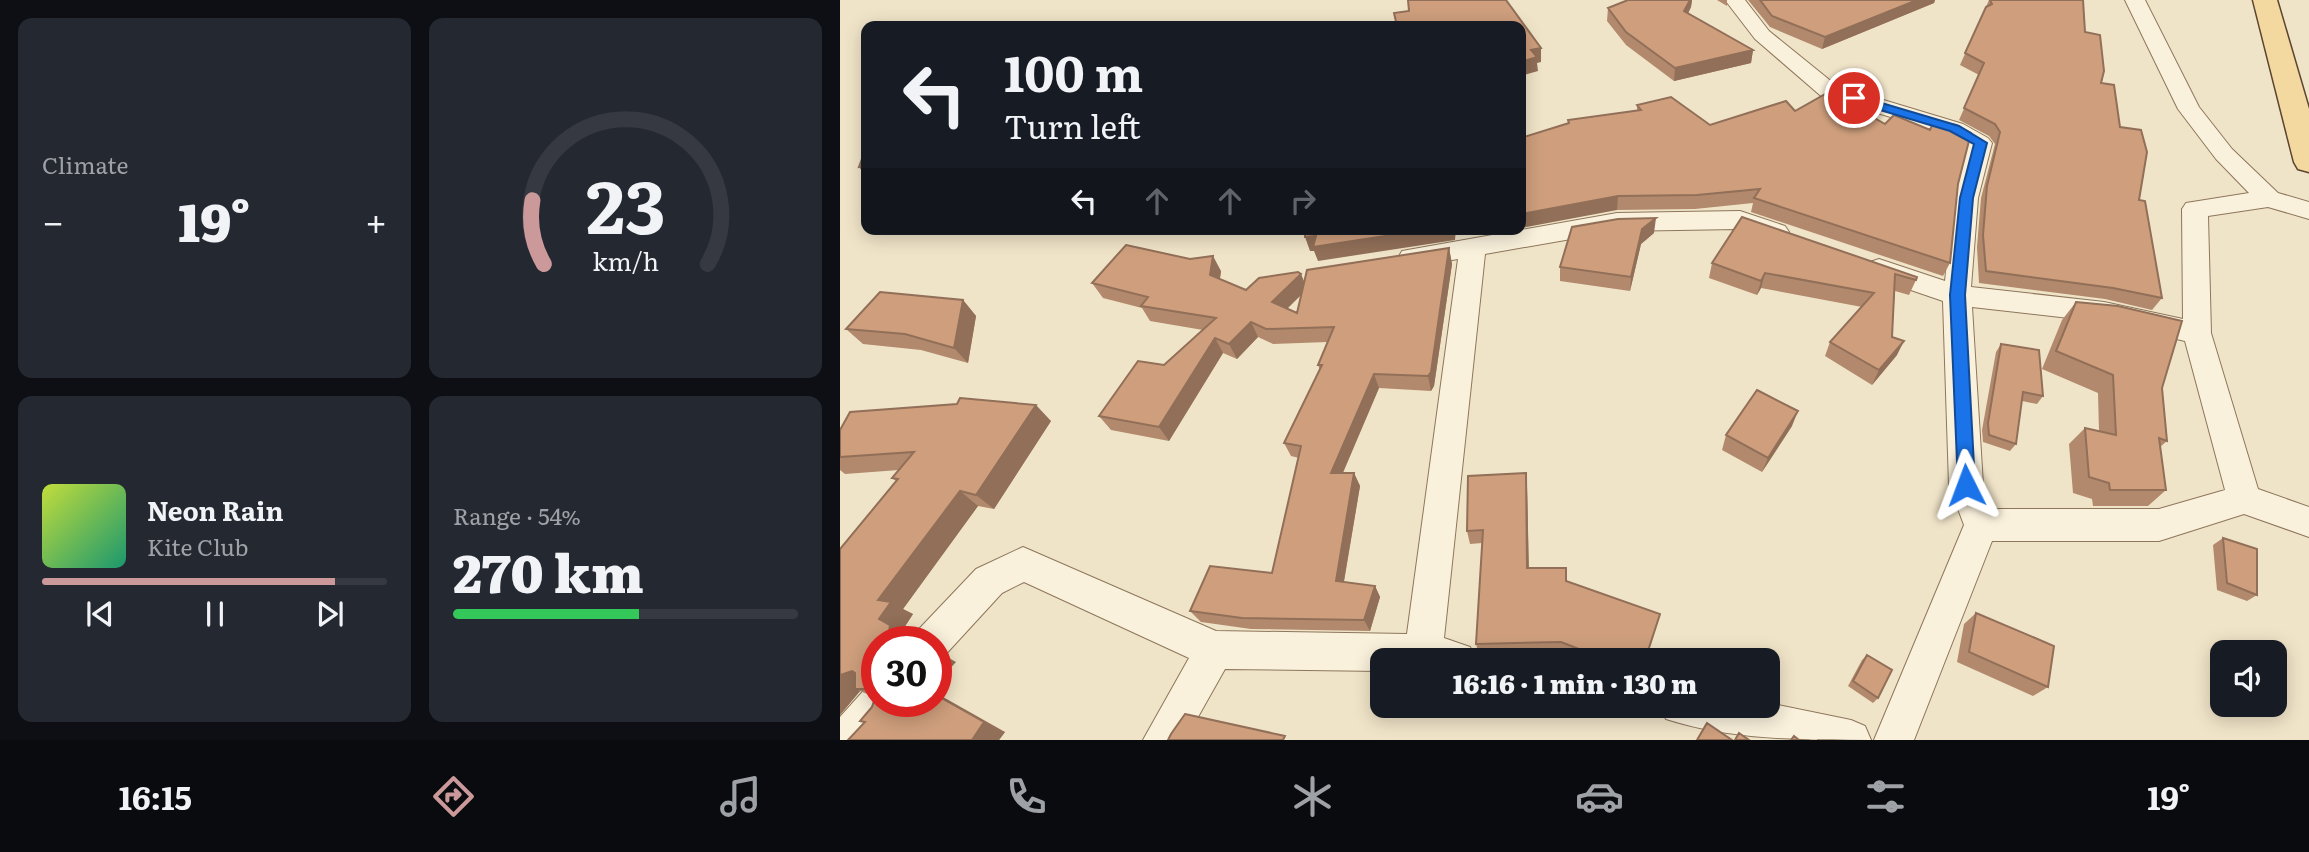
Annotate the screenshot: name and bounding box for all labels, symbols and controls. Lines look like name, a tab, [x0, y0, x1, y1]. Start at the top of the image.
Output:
text: 100 m	[1004, 34, 1143, 107]
icon: left	[889, 49, 980, 140]
pin	[1824, 68, 1884, 128]
icon: arrive	[1835, 79, 1873, 117]
text: Turn left	[1004, 101, 1141, 149]
text: Climate	[42, 147, 128, 181]
text: 23	[586, 148, 665, 256]
text: 19°	[178, 181, 251, 258]
icon: left	[1065, 182, 1103, 220]
icon: ahead	[1138, 182, 1176, 220]
icon: ahead	[1211, 182, 1249, 220]
icon: right	[1284, 182, 1322, 220]
text: −	[42, 191, 64, 248]
text: +	[365, 191, 387, 248]
text: km/h	[592, 242, 659, 279]
position arrow	[1929, 448, 2003, 522]
text: Neon Rain	[147, 490, 284, 529]
text: Range · 54%	[453, 498, 581, 532]
text: Kite Club	[147, 529, 248, 563]
text: 270 km	[453, 532, 644, 609]
icon: previous	[81, 595, 119, 633]
icon: pause	[196, 595, 234, 633]
icon: next	[311, 595, 349, 633]
speed limit sign: 30	[861, 626, 952, 717]
map controls	[2210, 640, 2287, 717]
button: sound	[2210, 640, 2287, 717]
text: 16:16 · 1 min · 130 m	[1453, 663, 1697, 702]
text: 16:15	[119, 772, 192, 820]
icon: directions	[429, 772, 478, 821]
icon: music	[716, 772, 765, 821]
icon: phone	[1002, 772, 1051, 821]
icon: climate	[1288, 772, 1337, 821]
icon: car	[1575, 772, 1624, 821]
icon: filters	[1861, 772, 1910, 821]
text: 19°	[2147, 772, 2190, 820]

